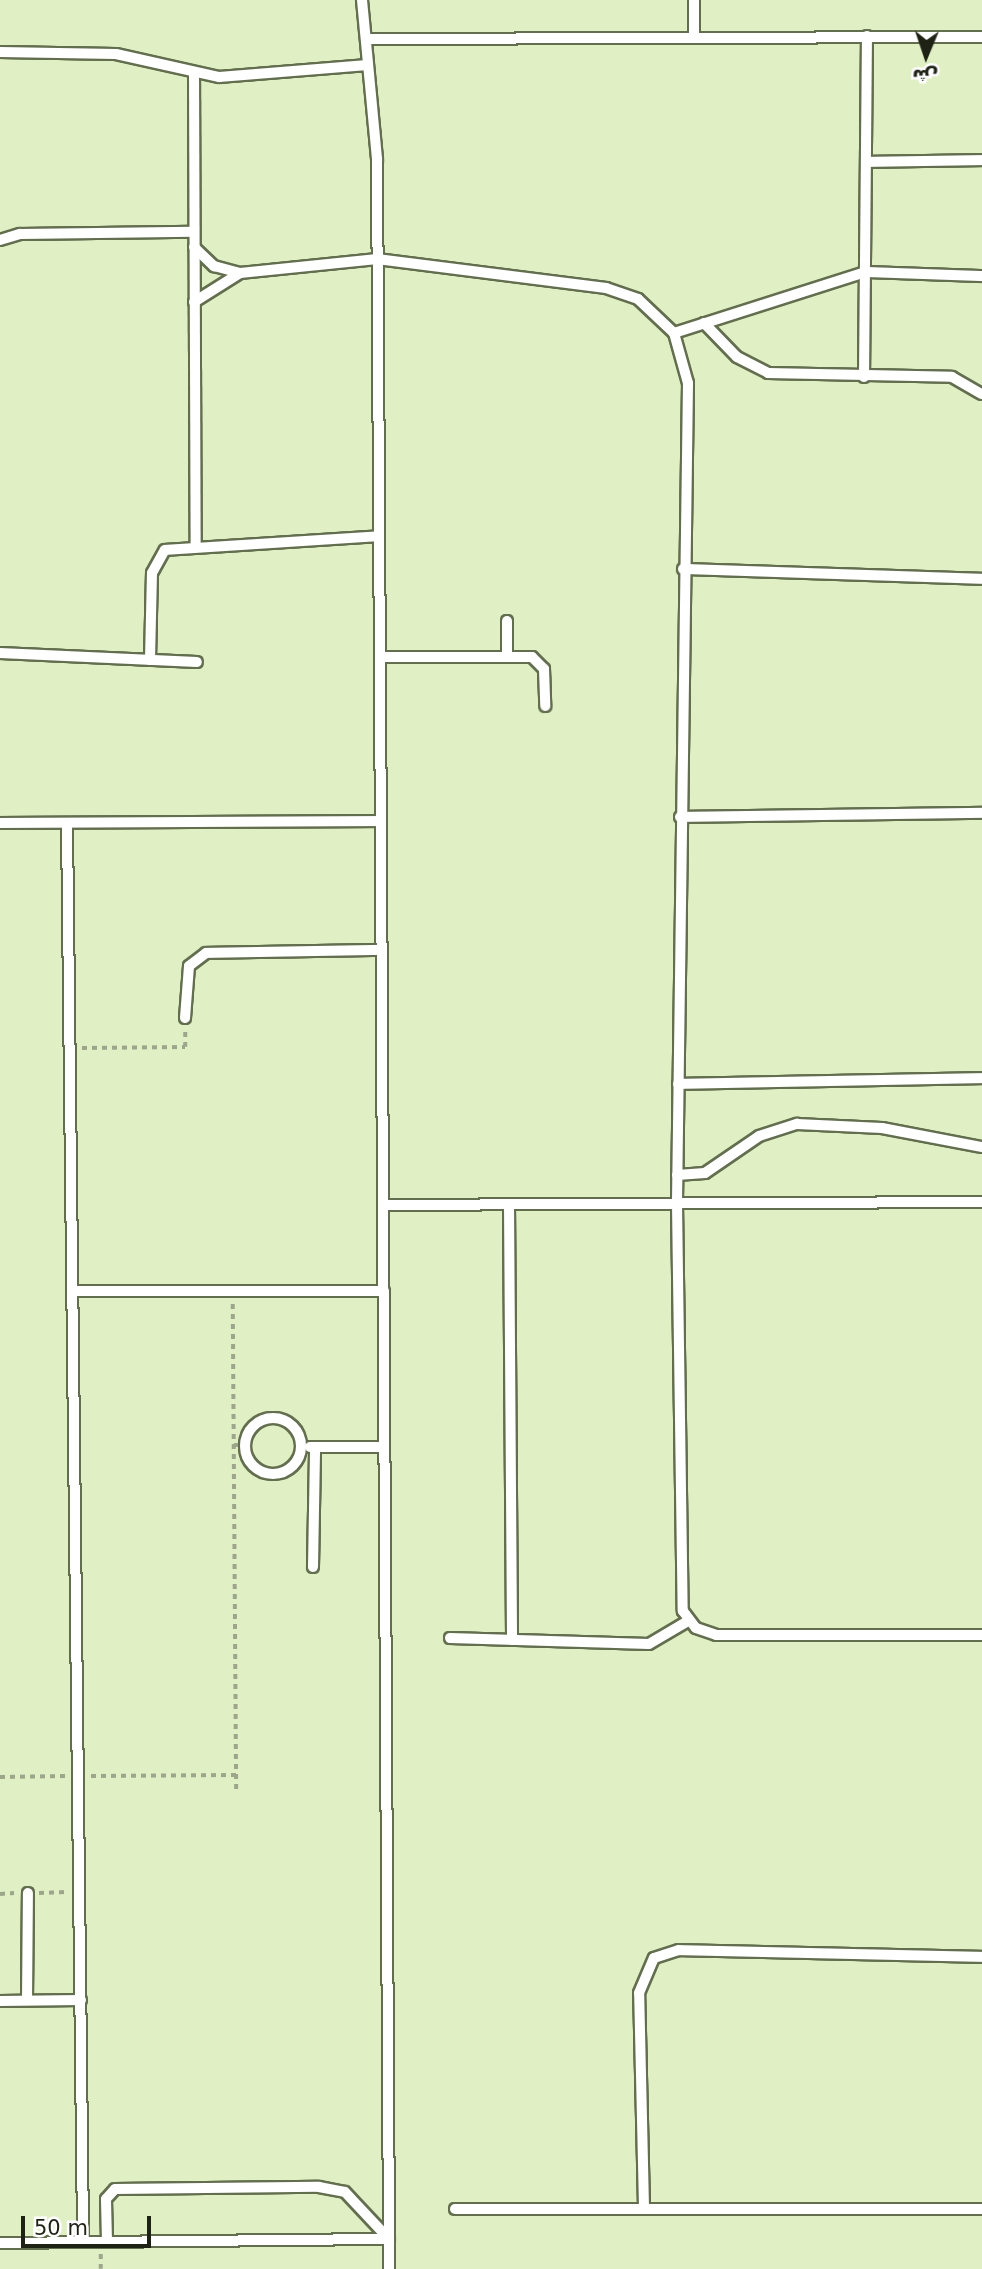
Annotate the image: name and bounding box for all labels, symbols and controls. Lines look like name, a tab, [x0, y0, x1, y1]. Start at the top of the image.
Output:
north arrow	[891, 21, 961, 91]
text: ش	[912, 66, 939, 88]
scale bar	[24, 2202, 154, 2246]
text: 50 m	[34, 2216, 88, 2240]

